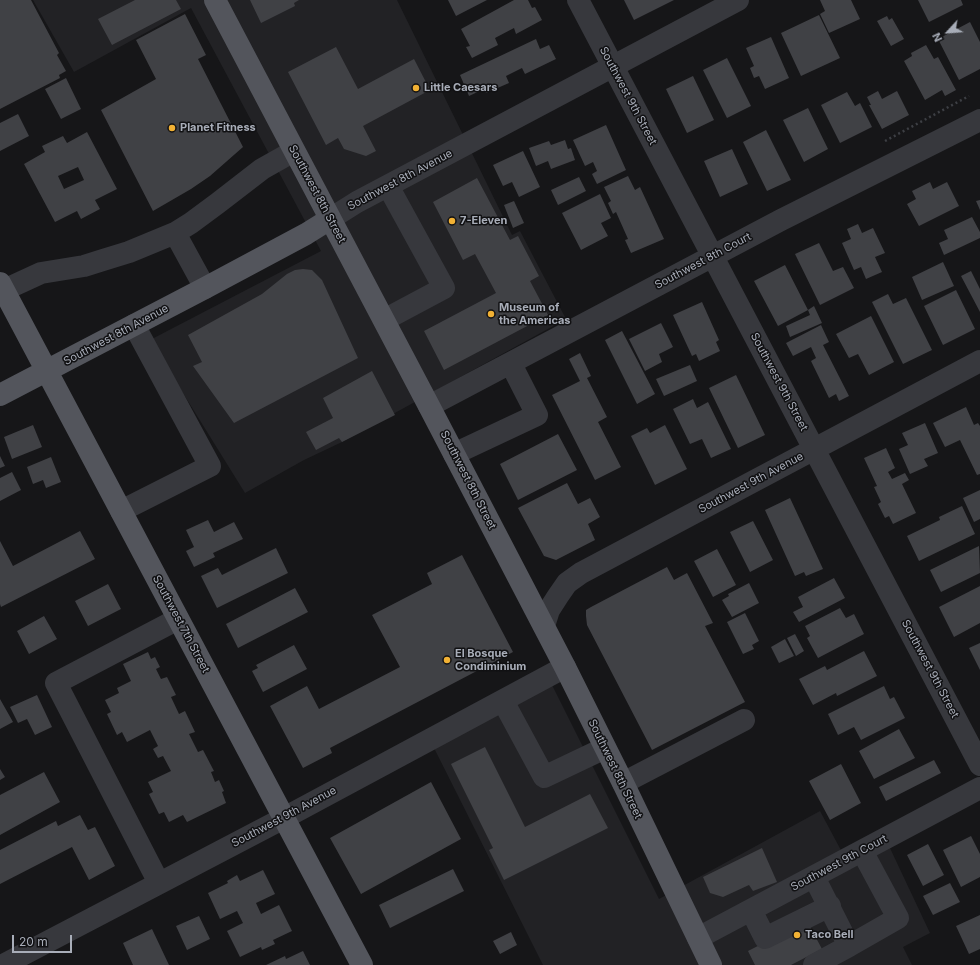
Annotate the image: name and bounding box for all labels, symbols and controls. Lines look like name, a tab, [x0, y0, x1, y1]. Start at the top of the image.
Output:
north arrow	[928, 12, 968, 52]
text: N	[929, 30, 945, 44]
street label: Southwest 9th Street	[597, 45, 659, 147]
place label: Little Caesars	[424, 81, 497, 95]
marker: Little Caesars	[411, 83, 421, 93]
place label: Planet Fitness	[180, 121, 256, 135]
marker: Planet Fitness	[167, 123, 177, 133]
street label: Southwest 8th Street	[286, 143, 348, 245]
street label: Southwest 8th Avenue	[345, 147, 455, 213]
place label: 7-Eleven	[460, 214, 507, 228]
marker: 7-Eleven	[447, 216, 457, 226]
street label: Southwest 8th Court	[653, 230, 753, 292]
place label: Museum of the Americas	[499, 301, 571, 327]
street label: Southwest 8th Avenue	[61, 302, 171, 368]
marker: Museum of the Americas	[486, 309, 496, 319]
street label: Southwest 9th Street	[748, 331, 810, 433]
street label: Southwest 8th Street	[437, 428, 499, 532]
street label: Southwest 9th Avenue	[696, 450, 806, 516]
street label: Southwest 7th Street	[150, 573, 212, 675]
street label: Southwest 9th Street	[899, 618, 961, 720]
place label: El Bosque Condiminium	[455, 647, 526, 673]
marker: El Bosque Condiminium	[442, 655, 452, 665]
street label: Southwest 8th Street	[585, 717, 645, 821]
street label: Southwest 9th Avenue	[229, 784, 339, 850]
street label: Southwest 9th Court	[789, 832, 889, 894]
scale bar	[14, 927, 74, 953]
place label: Taco Bell	[805, 928, 854, 942]
marker: Taco Bell	[792, 930, 802, 940]
text: 20 m	[19, 934, 48, 949]

